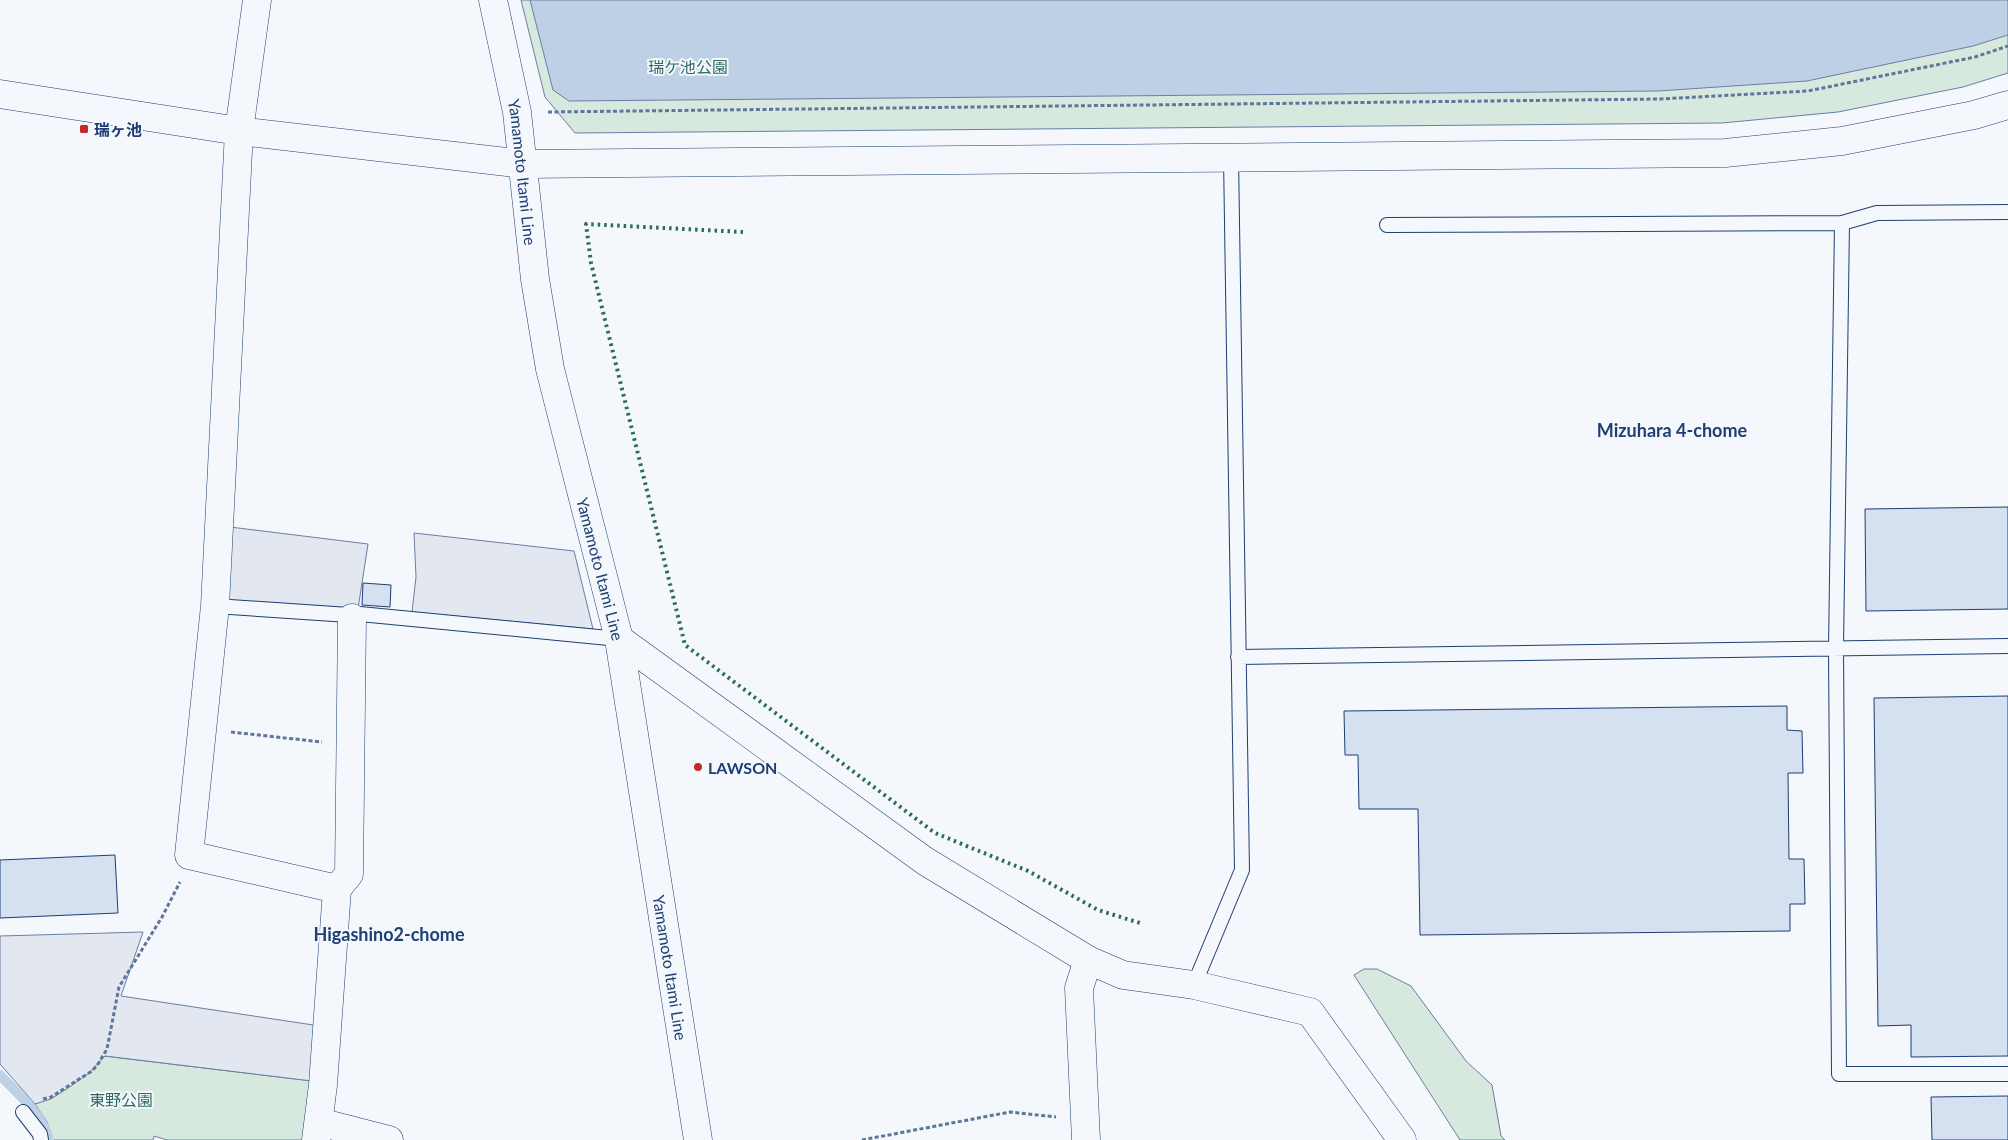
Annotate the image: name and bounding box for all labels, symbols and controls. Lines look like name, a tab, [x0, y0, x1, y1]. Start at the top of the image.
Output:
park label: 瑞ケ池公園	[648, 57, 728, 76]
street label: Yamamoto Itami Line	[505, 97, 541, 246]
place label: 瑞ヶ池	[94, 120, 142, 139]
marker: 瑞ヶ池	[78, 123, 90, 135]
district label: Mizuhara 4-chome	[1597, 419, 1748, 441]
street label: Yamamoto Itami Line	[574, 495, 628, 642]
place label: LAWSON	[708, 758, 777, 777]
marker: LAWSON	[692, 761, 704, 773]
street label: Yamamoto Itami Line	[650, 894, 692, 1042]
district label: Higashino2-chome	[313, 923, 465, 945]
park label: 東野公園	[89, 1090, 153, 1109]

